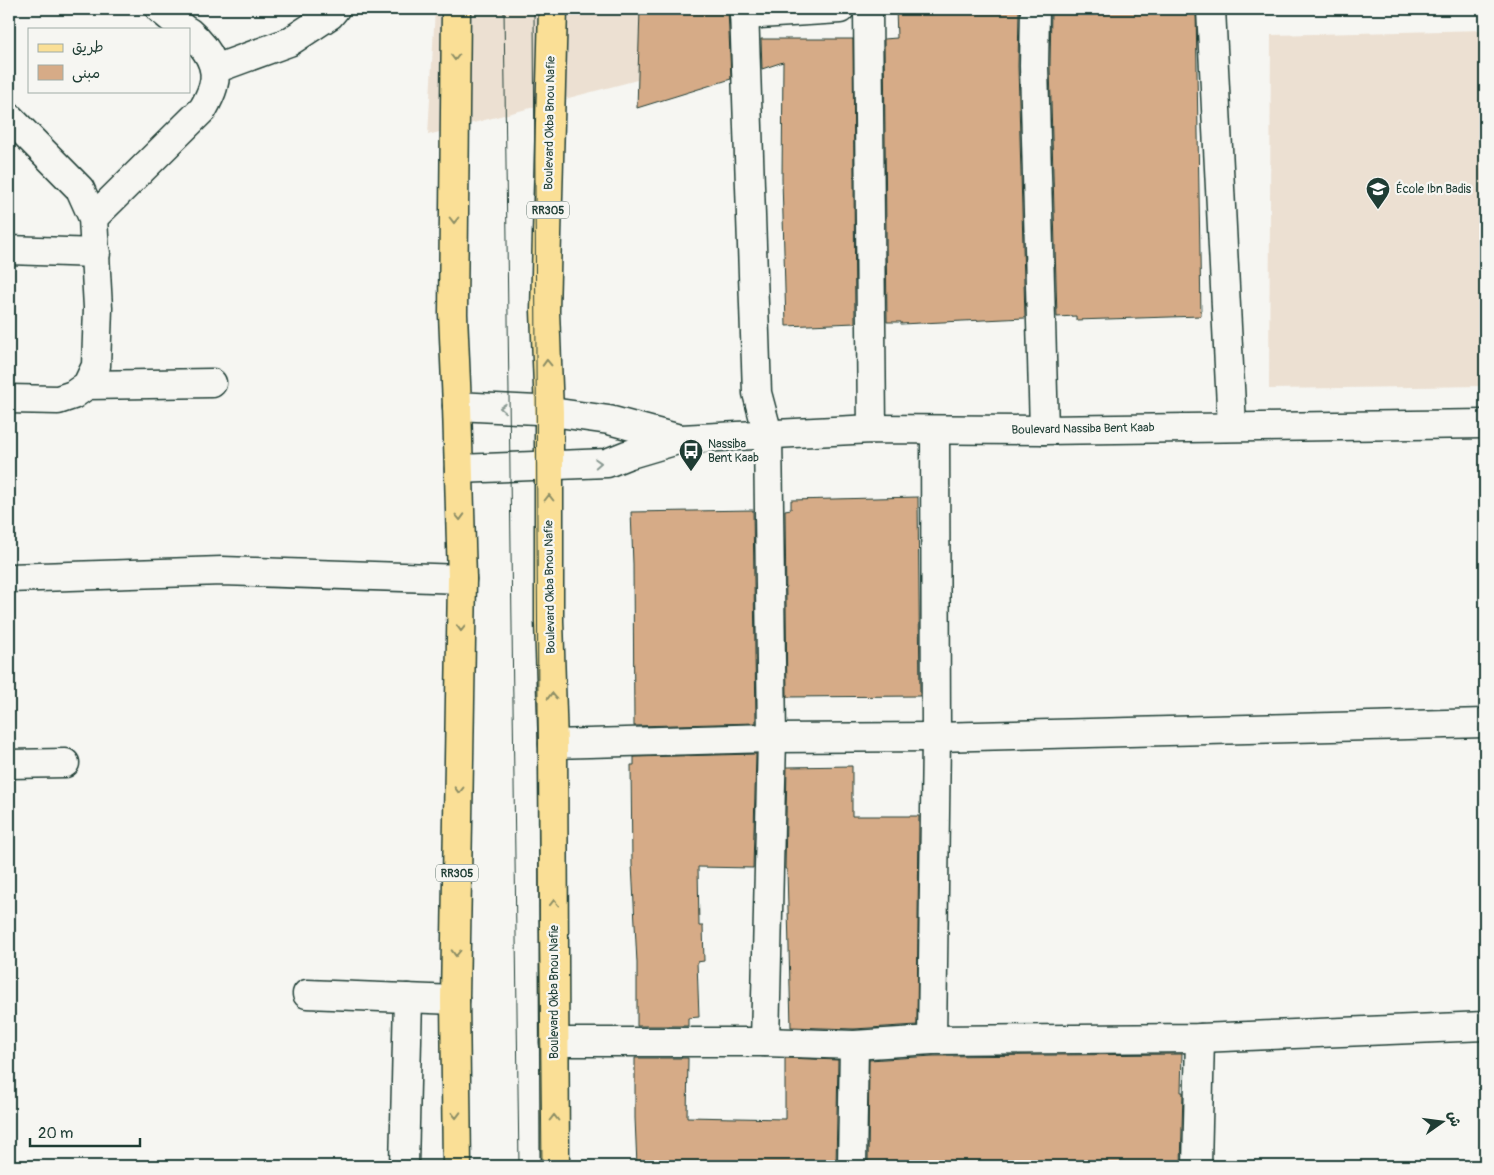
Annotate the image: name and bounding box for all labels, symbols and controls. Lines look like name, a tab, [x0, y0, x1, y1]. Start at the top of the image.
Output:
legend	[28, 28, 190, 92]
text: طريق	[72, 38, 104, 57]
one-way arrow	[450, 54, 460, 62]
street label: Boulevard Okba Bnou Nafie	[541, 56, 559, 190]
text: مبنى	[72, 64, 100, 83]
school or university icon: École Ibn Badis	[1365, 176, 1391, 210]
place label: École Ibn Badis	[1396, 181, 1472, 197]
road number: RR305	[527, 202, 569, 218]
one-way arrow	[449, 216, 459, 224]
one-way arrow	[542, 359, 553, 367]
one-way arrow	[499, 403, 507, 414]
street label: Boulevard Nassiba Bent Kaab	[1011, 420, 1155, 438]
place label: Nassiba Bent Kaab	[708, 437, 759, 466]
bus stop icon: Nassiba Bent Kaab	[678, 438, 704, 472]
one-way arrow	[594, 458, 602, 468]
one-way arrow	[544, 494, 554, 502]
one-way arrow	[455, 514, 465, 522]
street label: Boulevard Okba Bnou Nafie	[541, 520, 559, 654]
one-way arrow	[456, 624, 466, 632]
one-way arrow	[546, 691, 557, 699]
one-way arrow	[453, 787, 464, 795]
road number: RR305	[436, 864, 478, 881]
one-way arrow	[549, 898, 559, 906]
street label: Boulevard Okba Bnou Nafie	[547, 925, 562, 1059]
one-way arrow	[451, 949, 461, 957]
north arrow	[1416, 1098, 1466, 1148]
text: ش	[1444, 1109, 1464, 1129]
one-way arrow	[451, 1112, 461, 1119]
one-way arrow	[549, 1113, 560, 1121]
scale bar	[30, 1115, 140, 1147]
text: 20 m	[38, 1124, 73, 1143]

